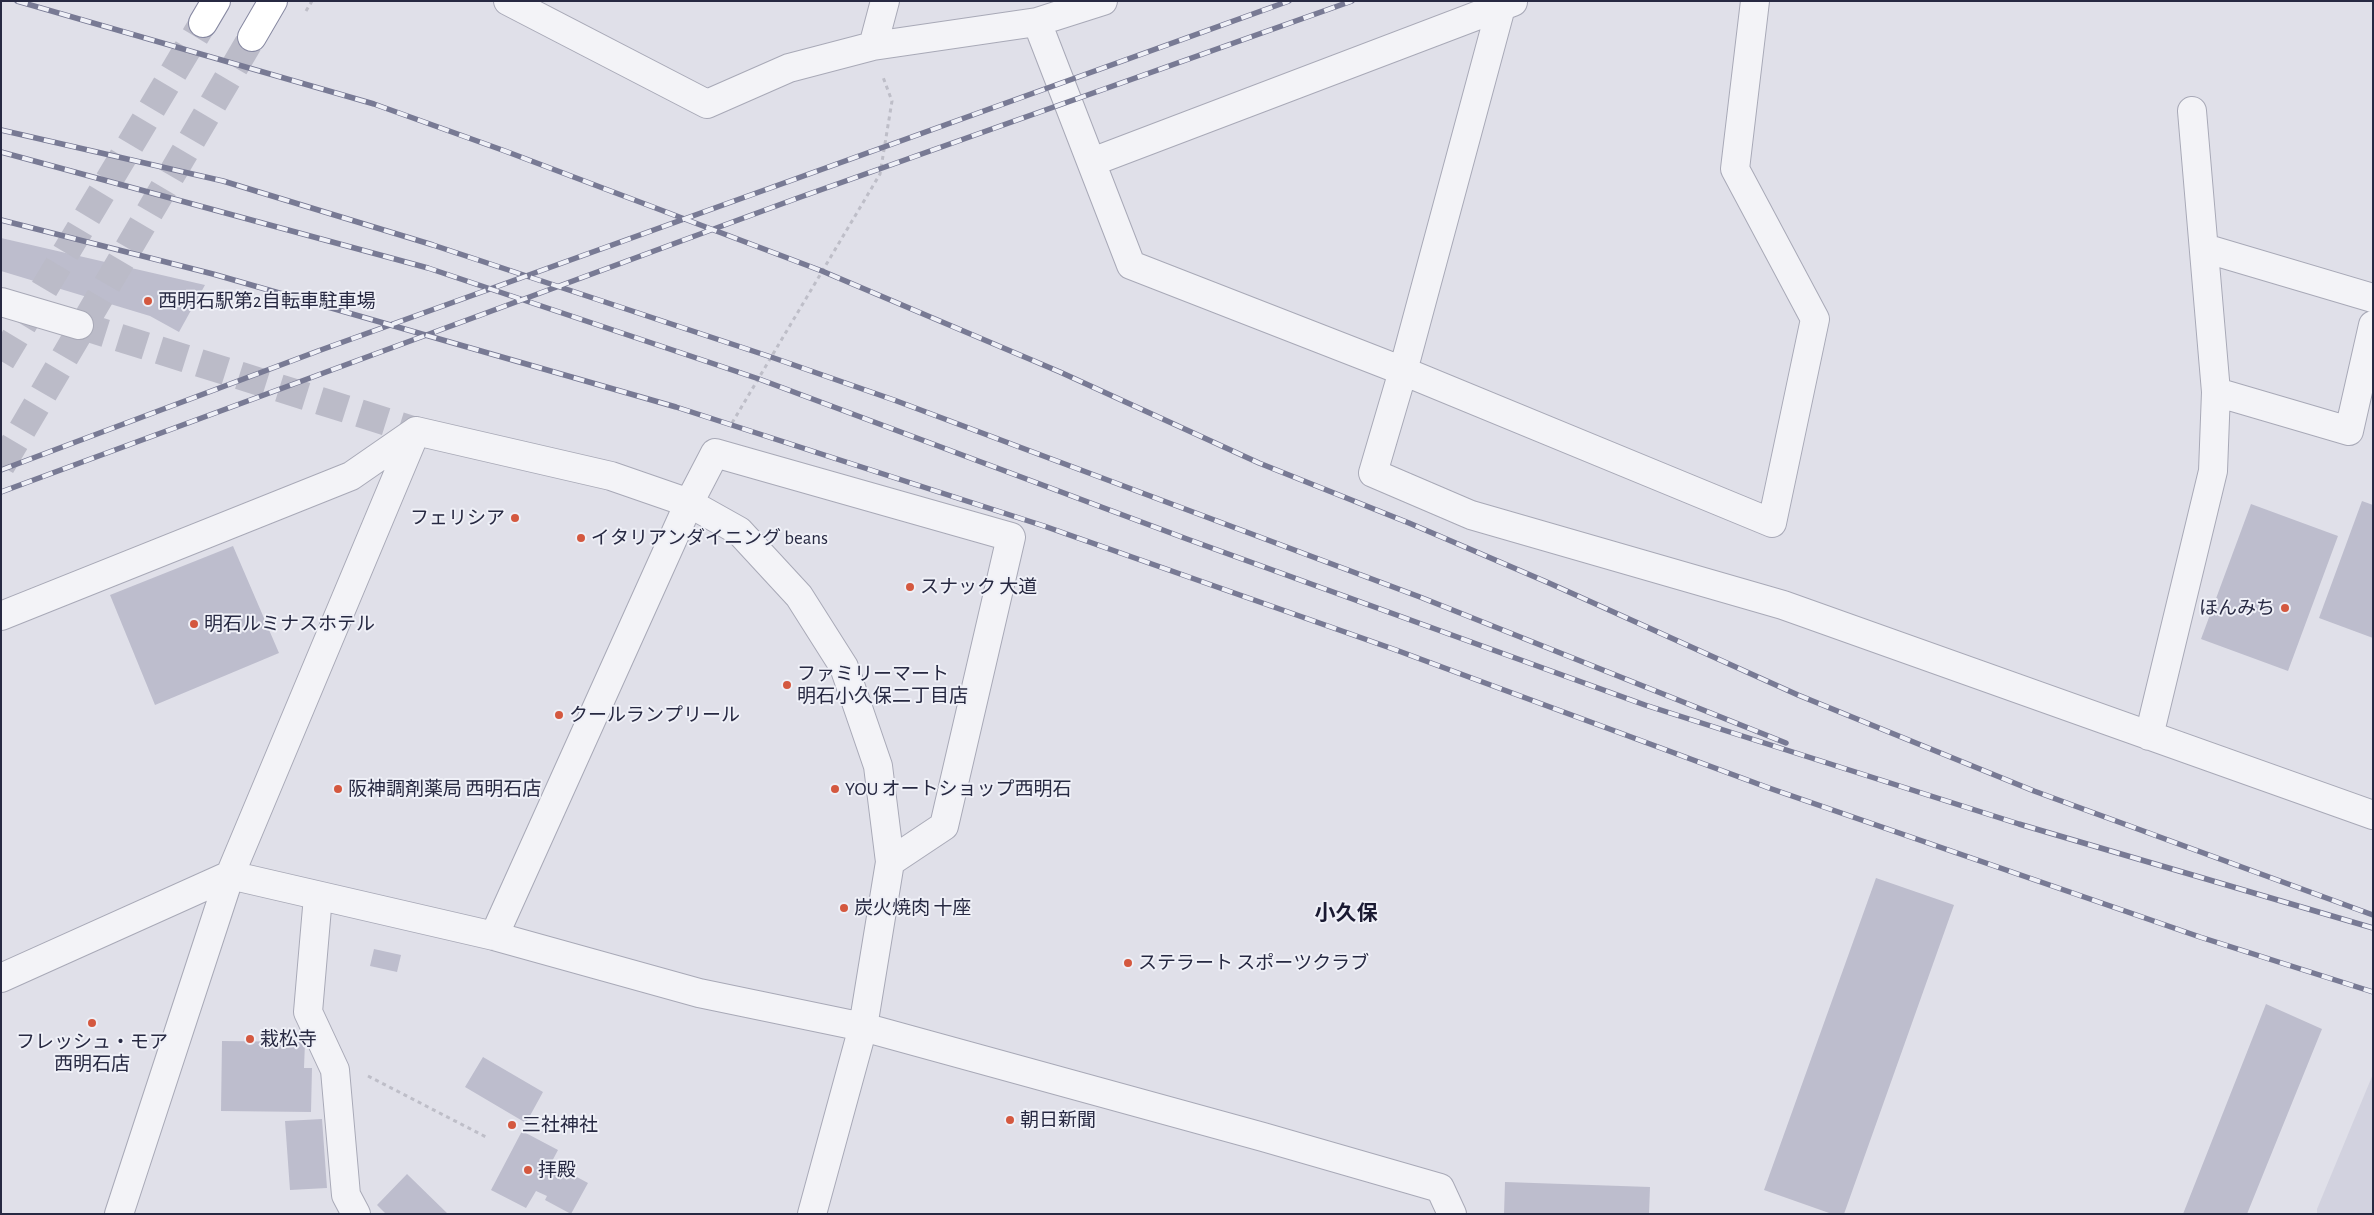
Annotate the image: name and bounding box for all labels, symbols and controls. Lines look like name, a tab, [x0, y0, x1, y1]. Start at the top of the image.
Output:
place label: 西明石駅第2自転車駐車場	[158, 290, 376, 312]
marker: 西明石駅第2自転車駐車場	[142, 295, 154, 307]
place label: フェリシア	[410, 507, 505, 529]
marker: フェリシア	[509, 512, 521, 524]
place label: イタリアンダイニング beans	[591, 527, 828, 549]
marker: イタリアンダイニング beans	[575, 532, 587, 544]
place label: スナック 大道	[920, 576, 1037, 598]
marker: スナック 大道	[904, 581, 916, 593]
place label: ほんみち	[2199, 597, 2275, 619]
marker: ほんみち	[2279, 602, 2291, 614]
place label: 明石ルミナスホテル	[204, 613, 375, 635]
marker: 明石ルミナスホテル	[188, 618, 200, 630]
place label: ファミリーマート 明石小久保二丁目店	[797, 663, 968, 707]
marker: ファミリーマート 明石小久保二丁目店	[781, 679, 793, 691]
place label: クールランプリール	[569, 704, 740, 726]
marker: クールランプリール	[553, 709, 565, 721]
place label: 阪神調剤薬局 西明石店	[348, 778, 541, 800]
place label: YOU オートショップ西明石	[845, 778, 1071, 800]
marker: 阪神調剤薬局 西明石店	[332, 783, 344, 795]
marker: YOU オートショップ西明石	[829, 783, 841, 795]
place label: 炭火焼肉 十座	[854, 897, 971, 919]
district label: 小久保	[1315, 901, 1377, 927]
marker: 炭火焼肉 十座	[838, 902, 850, 914]
place label: ステラート スポーツクラブ	[1138, 952, 1369, 974]
marker: ステラート スポーツクラブ	[1122, 957, 1134, 969]
marker: フレッシュ・モア 西明石店	[86, 1017, 98, 1029]
place label: 栽松寺	[260, 1028, 317, 1050]
place label: フレッシュ・モア 西明石店	[16, 1031, 168, 1075]
marker: 栽松寺	[244, 1033, 256, 1045]
place label: 朝日新聞	[1020, 1109, 1096, 1131]
place label: 三社神社	[522, 1114, 598, 1136]
marker: 朝日新聞	[1004, 1114, 1016, 1126]
marker: 三社神社	[506, 1119, 518, 1131]
place label: 拝殿	[538, 1159, 576, 1181]
marker: 拝殿	[522, 1164, 534, 1176]

